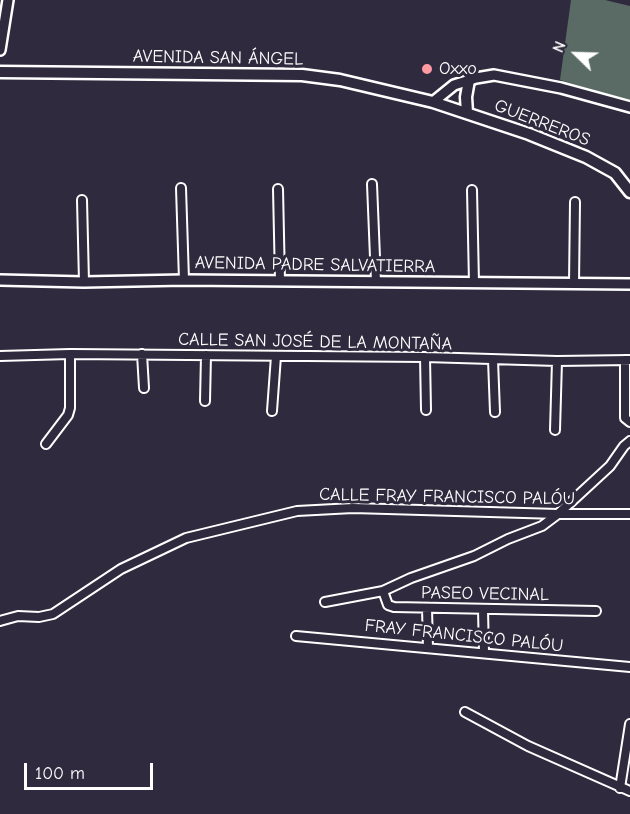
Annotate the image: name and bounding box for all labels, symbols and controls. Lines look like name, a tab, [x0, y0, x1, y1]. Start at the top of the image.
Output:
north arrow	[546, 24, 606, 84]
text: N	[549, 39, 570, 55]
street label: AVENIDA SAN ÁNGEL	[133, 46, 303, 70]
place label: Oxxo	[439, 58, 477, 80]
marker: Oxxo	[420, 62, 434, 76]
street label: GUERREROS	[491, 95, 593, 151]
street label: AVENIDA PADRE SALVATIERRA	[195, 252, 435, 278]
street label: CALLE SAN JOSÉ DE LA MONTAÑA	[178, 329, 452, 355]
street label: CALLE FRAY FRANCISCO PALÓU	[319, 484, 575, 510]
street label: PASEO VECINAL	[421, 582, 549, 606]
street label: FRAY FRANCISCO PALÓU	[364, 615, 564, 657]
scale bar	[27, 751, 156, 789]
text: 100 m	[35, 763, 85, 784]

